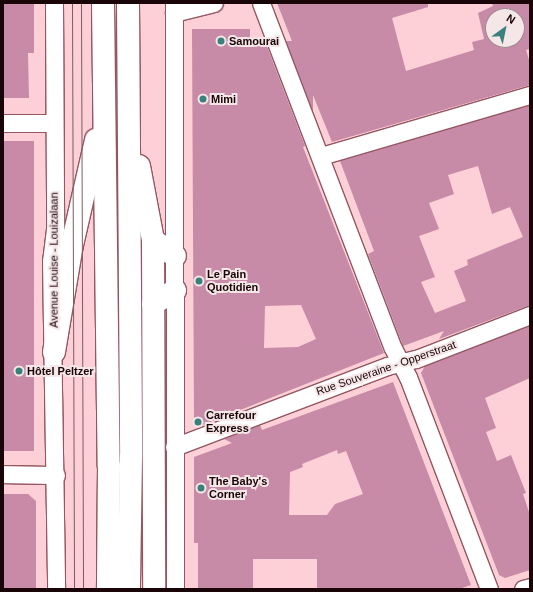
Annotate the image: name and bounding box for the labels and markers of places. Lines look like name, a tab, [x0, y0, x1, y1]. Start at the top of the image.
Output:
place label: Samourai	[229, 34, 279, 48]
marker: Samourai	[216, 36, 226, 46]
place label: Mimi	[211, 92, 236, 106]
marker: Mimi	[198, 94, 208, 104]
place label: Le Pain Quotidien	[207, 268, 258, 294]
marker: Le Pain Quotidien	[194, 276, 204, 286]
place label: Hôtel Peltzer	[27, 364, 94, 378]
marker: Hôtel Peltzer	[14, 366, 24, 376]
place label: Carrefour Express	[206, 409, 256, 435]
marker: Carrefour Express	[193, 417, 203, 427]
place label: The Baby's Corner	[209, 475, 267, 501]
marker: The Baby's Corner	[196, 483, 206, 493]

